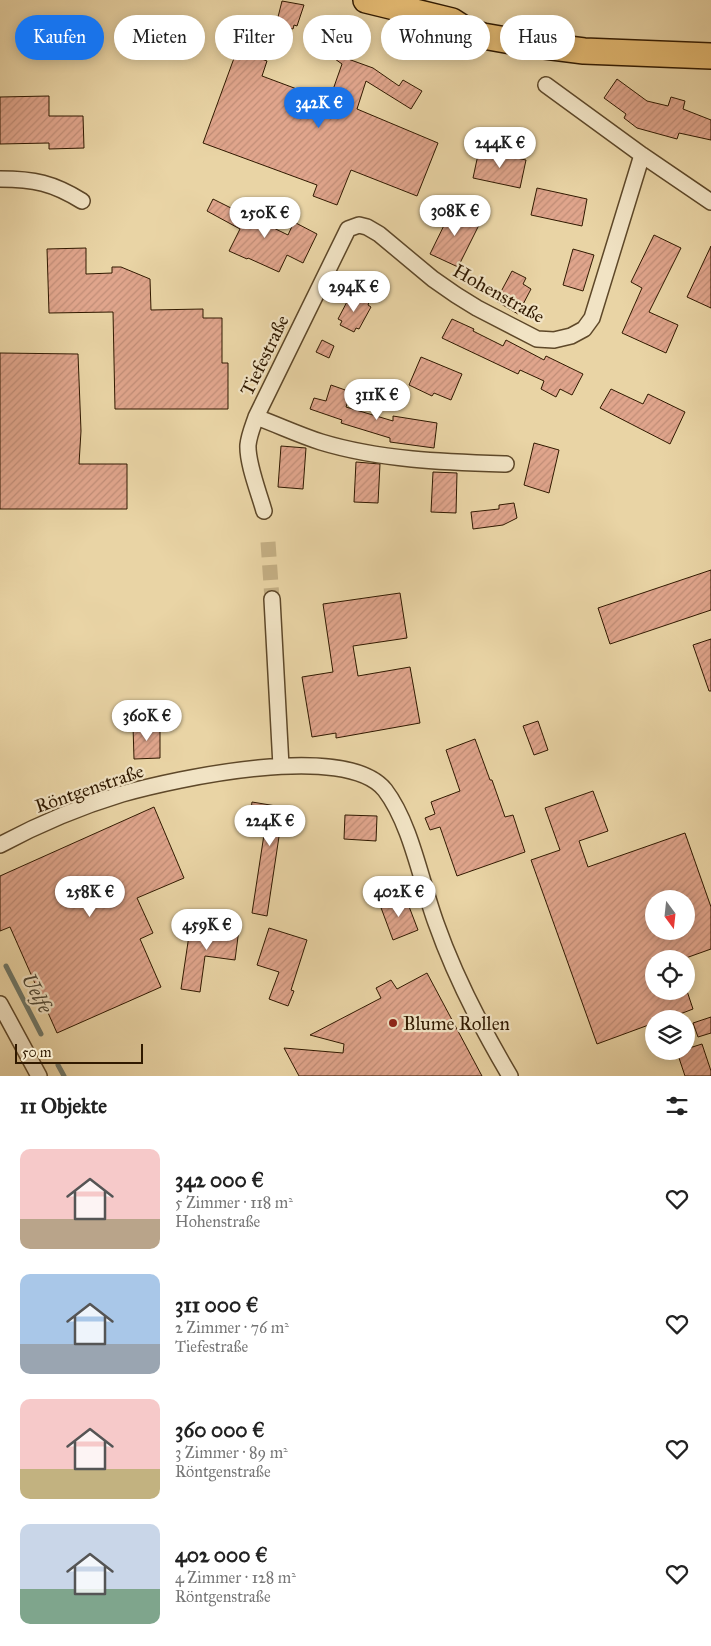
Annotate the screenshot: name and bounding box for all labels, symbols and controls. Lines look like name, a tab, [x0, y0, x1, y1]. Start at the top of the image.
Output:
chip: Kaufen	[15, 15, 104, 60]
chip: Mieten	[114, 15, 205, 60]
chip: Filter	[215, 15, 293, 60]
chip: Neu	[303, 15, 371, 60]
chip: Wohnung	[381, 15, 490, 60]
chip: Haus	[500, 15, 575, 60]
pin: 342K €	[278, 86, 360, 129]
text: 342K €	[295, 93, 343, 112]
pin: 244K €	[459, 126, 541, 169]
text: 244K €	[475, 133, 525, 152]
pin: 308K €	[414, 194, 496, 237]
pin: 250K €	[224, 196, 306, 239]
text: 308K €	[431, 201, 479, 220]
text: 250K €	[240, 203, 290, 222]
street label: Hohenstraße	[449, 259, 549, 328]
pin: 294K €	[313, 270, 395, 313]
text: 294K €	[329, 277, 379, 296]
street label: Tiefestraße	[235, 311, 294, 399]
pin: 311K €	[336, 378, 418, 421]
text: 311K €	[355, 385, 399, 404]
pin: 360K €	[106, 700, 188, 742]
text: 360K €	[123, 706, 171, 725]
street label: Röntgenstraße	[32, 759, 147, 819]
pin: 224K €	[229, 804, 311, 847]
text: 224K €	[245, 811, 295, 830]
pin: 258K €	[49, 876, 131, 918]
pin: 402K €	[358, 876, 440, 918]
text: 258K €	[66, 882, 114, 901]
text: 402K €	[374, 882, 424, 901]
north arrow	[645, 890, 695, 940]
map controls	[645, 890, 695, 1060]
pin: 459K €	[166, 908, 248, 951]
text: 459K €	[182, 915, 232, 934]
button: locate	[645, 950, 695, 1000]
water label: Uelfe	[17, 969, 58, 1018]
button: layers	[645, 1010, 695, 1060]
place label: Blume Rollen	[403, 1012, 510, 1035]
marker: Blume Rollen	[387, 1017, 399, 1029]
scale bar	[15, 1041, 142, 1064]
text: 50 m	[22, 1044, 51, 1061]
icon: filters	[663, 1092, 691, 1120]
text: 11 Objekte	[20, 1093, 107, 1119]
text: 342 000 €	[175, 1167, 264, 1193]
icon: home	[60, 1169, 120, 1229]
icon: heart	[663, 1185, 691, 1213]
text: 5 Zimmer · 118 m²	[175, 1193, 293, 1212]
text: Hohenstraße	[175, 1212, 260, 1231]
text: 311 000 €	[175, 1292, 258, 1318]
icon: home	[60, 1294, 120, 1354]
icon: heart	[663, 1310, 691, 1338]
text: 2 Zimmer · 76 m²	[175, 1318, 289, 1337]
text: Tiefestraße	[175, 1337, 248, 1356]
text: 360 000 €	[175, 1417, 265, 1443]
icon: home	[60, 1419, 120, 1479]
icon: heart	[663, 1435, 691, 1463]
text: 3 Zimmer · 89 m²	[175, 1443, 288, 1462]
text: Röntgenstraße	[175, 1462, 271, 1481]
text: 402 000 €	[175, 1542, 268, 1568]
icon: home	[60, 1544, 120, 1604]
icon: heart	[663, 1560, 691, 1588]
text: 4 Zimmer · 128 m²	[175, 1568, 296, 1587]
text: Röntgenstraße	[175, 1587, 271, 1606]

